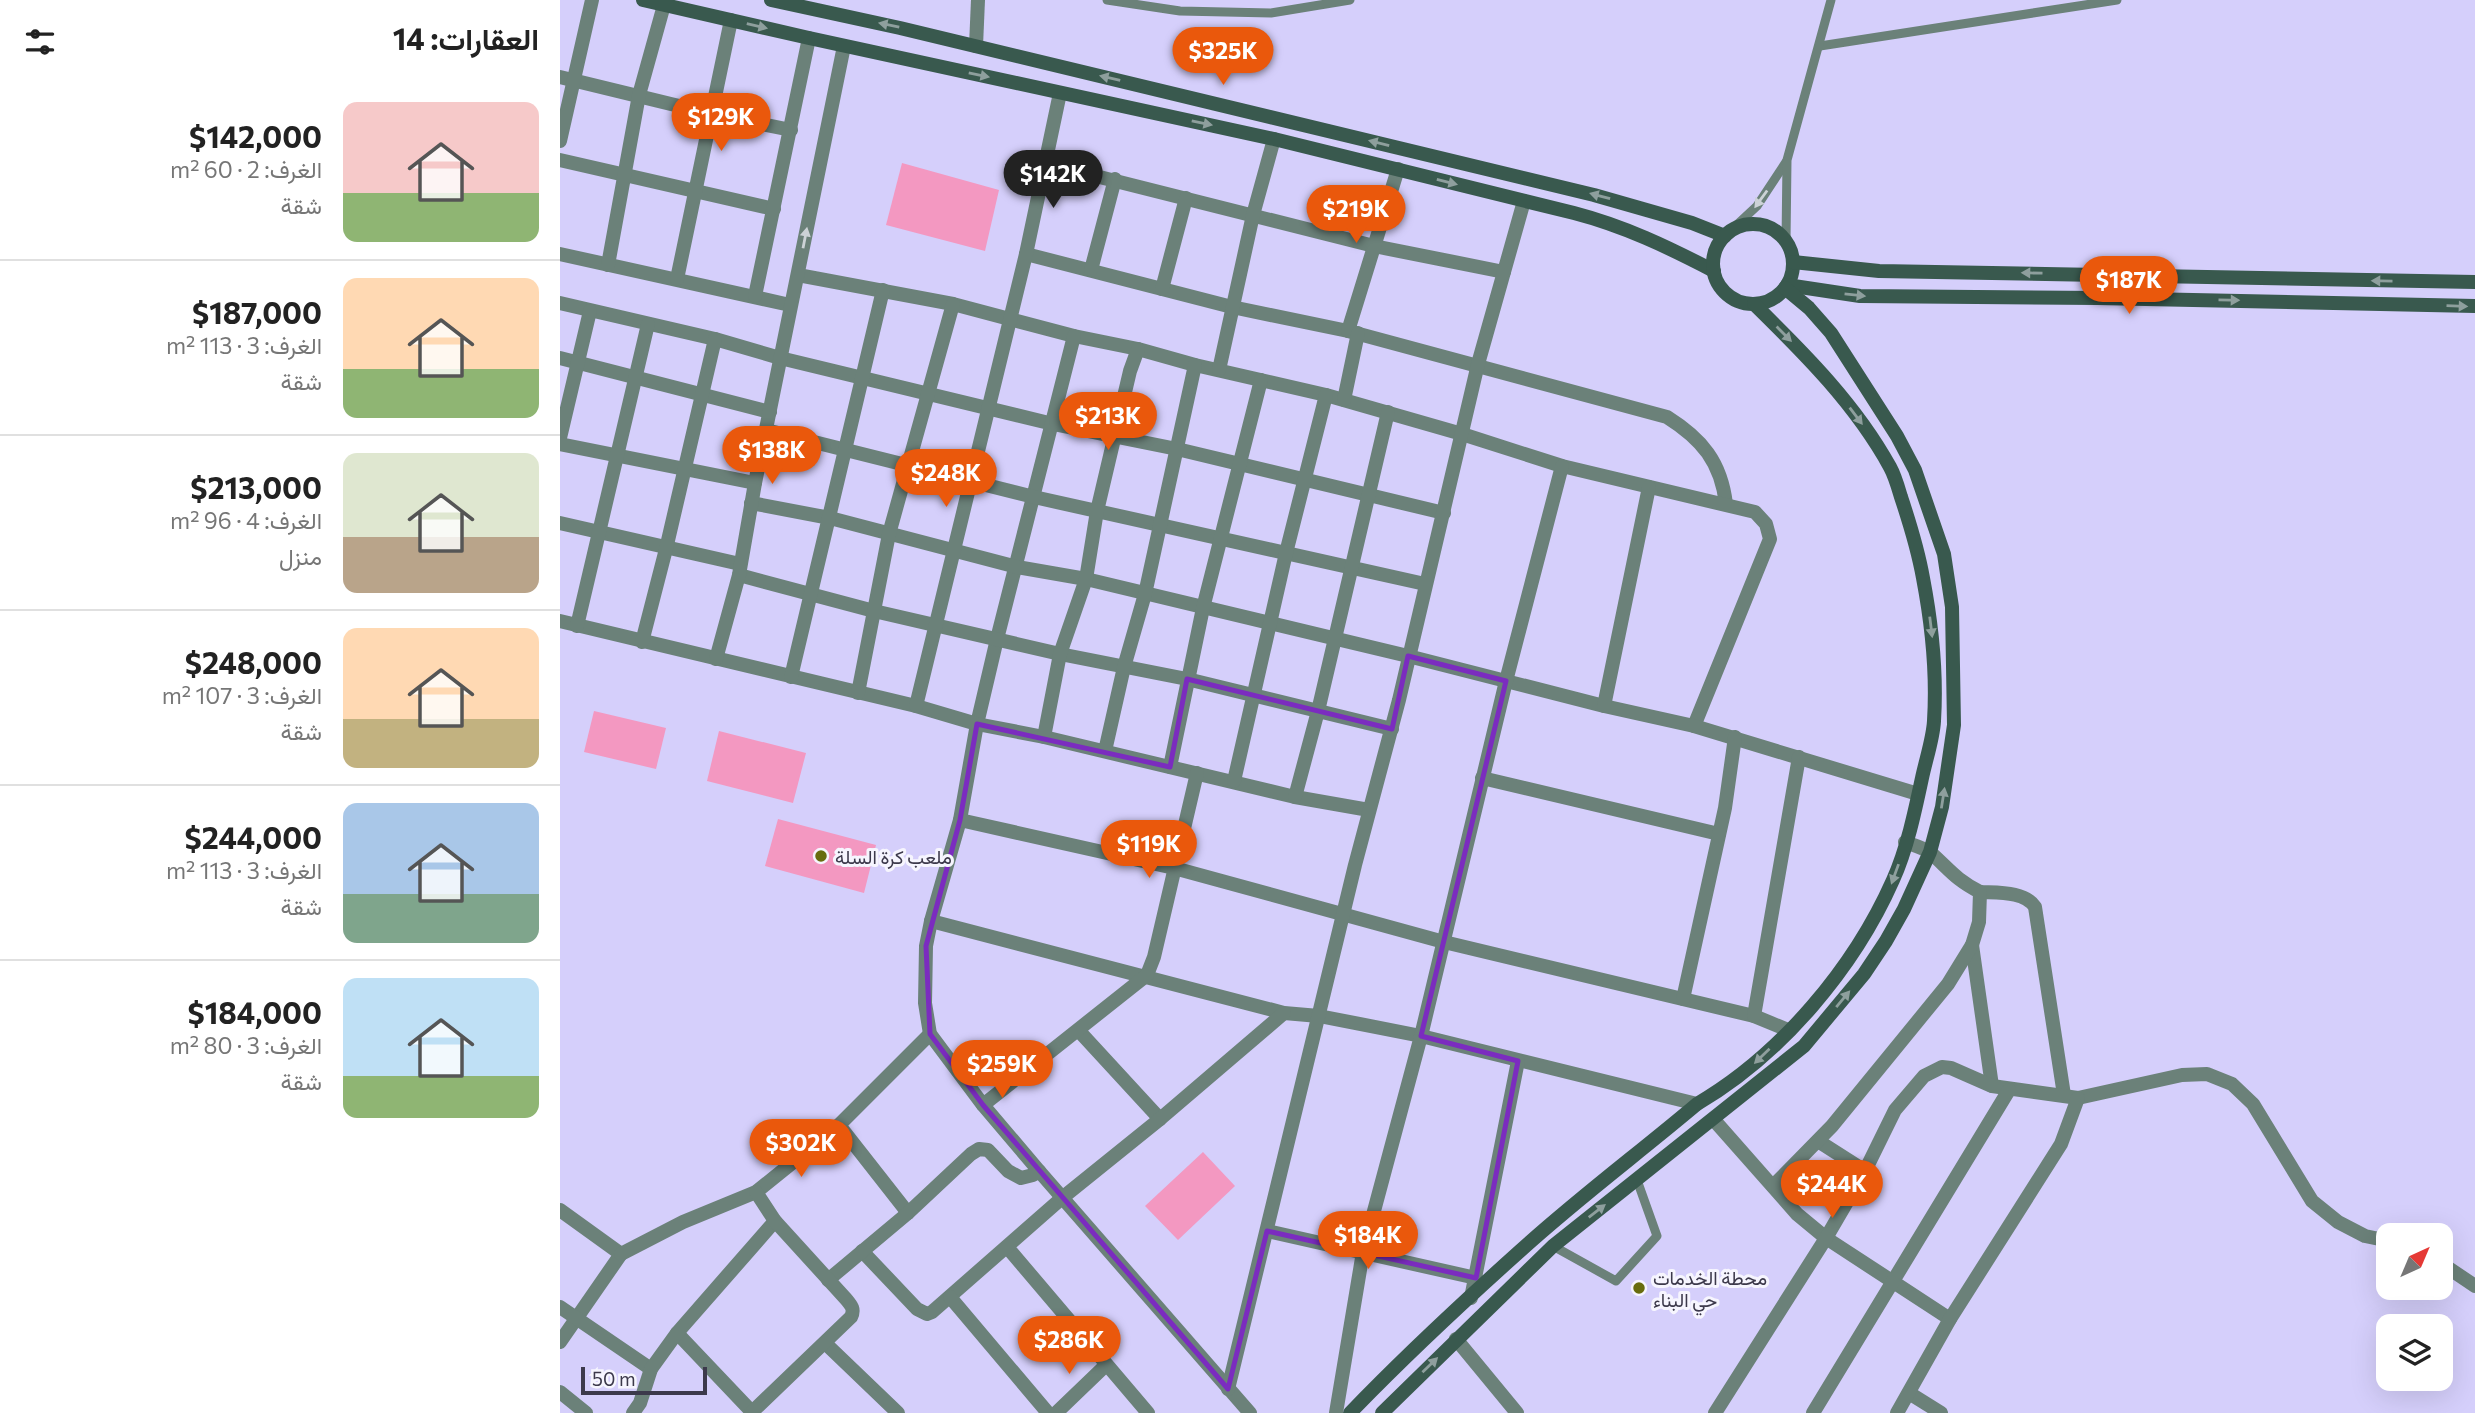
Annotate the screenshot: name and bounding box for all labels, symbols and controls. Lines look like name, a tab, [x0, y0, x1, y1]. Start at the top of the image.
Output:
text: العقارات: 14	[393, 19, 539, 56]
one-way arrow	[878, 20, 900, 31]
one-way arrow	[746, 21, 768, 32]
icon: filters	[21, 23, 59, 61]
pin: $325K	[1174, 28, 1272, 87]
text: $325K	[1188, 36, 1258, 64]
one-way arrow	[968, 70, 990, 81]
one-way arrow	[1099, 72, 1121, 83]
pin: $129K	[672, 94, 770, 153]
text: $129K	[688, 102, 754, 130]
text: $142,000	[189, 117, 322, 154]
one-way arrow	[1191, 118, 1213, 129]
icon: home	[399, 130, 483, 214]
one-way arrow	[1368, 137, 1390, 148]
pin: $142K	[1004, 150, 1102, 210]
text: الغرف: 2 · 60 m²	[170, 155, 322, 183]
text: $142K	[1020, 159, 1086, 187]
one-way arrow	[1436, 177, 1458, 188]
pin: $219K	[1307, 186, 1405, 245]
one-way arrow	[1753, 190, 1768, 208]
text: شقة	[280, 191, 322, 219]
one-way arrow	[1589, 191, 1610, 201]
text: $219K	[1323, 194, 1389, 222]
one-way arrow	[799, 227, 810, 249]
pin: $187K	[2080, 256, 2178, 316]
text: $187K	[2096, 265, 2162, 293]
one-way arrow	[2021, 267, 2043, 279]
one-way arrow	[2371, 275, 2393, 287]
one-way arrow	[1844, 290, 1866, 301]
text: $187,000	[192, 293, 322, 330]
one-way arrow	[2219, 294, 2241, 306]
one-way arrow	[2446, 300, 2468, 311]
icon: home	[399, 306, 483, 390]
one-way arrow	[1775, 325, 1792, 342]
text: الغرف: 3 · 113 m²	[166, 331, 322, 359]
text: شقة	[280, 367, 322, 395]
pin: $213K	[1059, 392, 1157, 452]
text: $213K	[1075, 401, 1141, 429]
one-way arrow	[1849, 407, 1863, 425]
pin: $138K	[723, 426, 821, 486]
text: $138K	[738, 435, 806, 463]
pin: $248K	[897, 449, 995, 509]
text: $248K	[911, 458, 981, 486]
text: $213,000	[190, 468, 322, 505]
icon: home	[399, 481, 483, 565]
text: الغرف: 4 · 96 m²	[170, 506, 322, 534]
text: منزل	[279, 542, 322, 570]
one-way arrow	[1926, 616, 1937, 638]
text: $248,000	[185, 643, 322, 680]
icon: home	[399, 656, 483, 740]
text: الغرف: 3 · 107 m²	[162, 681, 322, 709]
text: شقة	[280, 717, 322, 745]
one-way arrow	[1938, 787, 1949, 809]
text: $244,000	[185, 818, 322, 855]
pin: $119K	[1100, 820, 1198, 880]
text: $119K	[1117, 829, 1181, 857]
icon: home	[399, 831, 483, 915]
place label: ملعب كرة السلة	[835, 845, 952, 869]
marker: ملعب كرة السلة	[813, 848, 829, 864]
text: الغرف: 3 · 113 m²	[166, 856, 322, 884]
one-way arrow	[1889, 863, 1900, 884]
text: شقة	[280, 892, 322, 920]
one-way arrow	[1835, 991, 1850, 1008]
text: $184,000	[187, 993, 322, 1030]
icon: home	[399, 1006, 483, 1090]
text: الغرف: 3 · 80 m²	[170, 1031, 322, 1059]
pin: $259K	[953, 1040, 1051, 1100]
one-way arrow	[1754, 1048, 1771, 1065]
text: $259K	[967, 1049, 1037, 1077]
text: شقة	[280, 1067, 322, 1095]
pin: $302K	[752, 1120, 850, 1179]
text: $302K	[766, 1128, 836, 1156]
pin: $244K	[1783, 1160, 1881, 1220]
text: $244K	[1797, 1169, 1867, 1197]
one-way arrow	[1588, 1204, 1606, 1219]
pin: $184K	[1319, 1212, 1417, 1271]
text: $184K	[1334, 1220, 1402, 1248]
north arrow	[2376, 1223, 2454, 1300]
map controls	[2376, 1223, 2453, 1391]
place label: محطة الخدمات حي البناء	[1653, 1266, 1767, 1316]
marker: محطة الخدمات حي البناء	[1631, 1280, 1647, 1296]
button: layers	[2376, 1314, 2453, 1391]
pin: $286K	[1020, 1316, 1118, 1376]
text: $286K	[1034, 1325, 1104, 1353]
one-way arrow	[1421, 1357, 1438, 1373]
scale bar	[581, 1364, 707, 1396]
text: 50 m	[592, 1367, 636, 1390]

